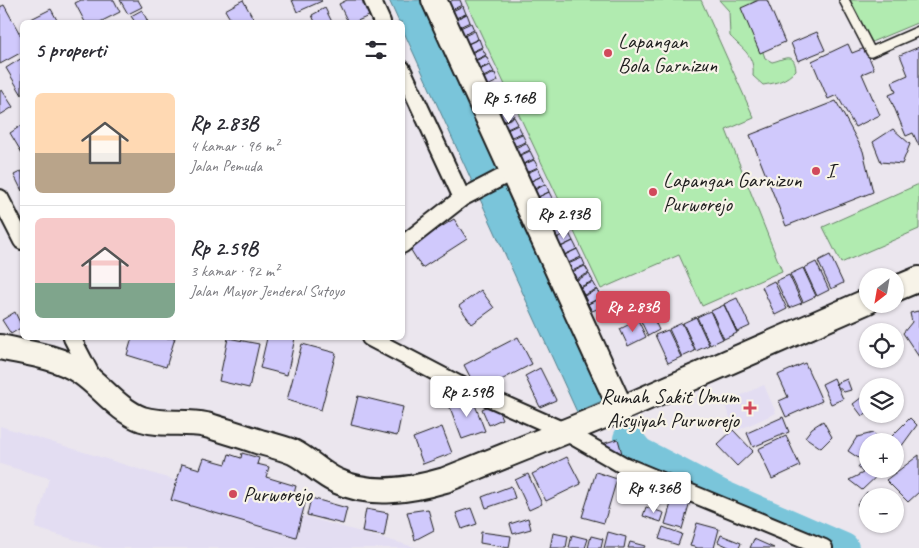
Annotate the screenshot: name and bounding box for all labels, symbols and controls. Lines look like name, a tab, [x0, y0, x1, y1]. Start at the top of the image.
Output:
place label: Lapangan Bola Garnizun	[618, 28, 718, 78]
icon: filters	[362, 36, 390, 64]
text: 5 properti	[35, 37, 106, 63]
marker: Lapangan Bola Garnizun	[602, 47, 614, 59]
pin: Rp 5.16B	[457, 82, 561, 124]
text: Rp 5.16B	[483, 88, 535, 108]
text: Rp 2.83B	[190, 110, 258, 136]
icon: home	[75, 113, 135, 173]
text: 4 kamar · 96 m²	[190, 136, 279, 156]
text: Jalan Pemuda	[190, 156, 262, 176]
place label: I	[826, 158, 839, 184]
marker: I	[810, 165, 822, 177]
place label: Lapangan Garnizun Purworejo	[663, 167, 802, 217]
marker: Lapangan Garnizun Purworejo	[647, 186, 659, 198]
pin: Rp 2.93B	[512, 198, 616, 240]
text: Rp 2.93B	[538, 204, 590, 224]
text: Rp 2.59B	[190, 235, 258, 261]
icon: home	[75, 238, 135, 298]
text: 3 kamar · 92 m²	[190, 261, 279, 281]
north arrow	[859, 268, 904, 312]
map controls	[859, 268, 904, 533]
text: Jalan Mayor Jenderal Sutoyo	[190, 281, 345, 301]
pin: Rp 2.83B	[581, 290, 685, 333]
text: Rp 2.83B	[607, 297, 659, 317]
button: locate	[859, 323, 904, 368]
pin: Rp 2.59B	[415, 376, 519, 418]
button: layers	[859, 378, 904, 423]
text: Rp 2.59B	[441, 382, 493, 402]
place label: Rumah Sakit Umum Aisyiyah Purworejo	[601, 383, 741, 433]
marker: Rumah Sakit Umum Aisyiyah Purworejo	[743, 401, 757, 415]
button: +	[859, 433, 904, 478]
pin: Rp 4.36B	[602, 472, 706, 514]
text: Rp 4.36B	[628, 478, 680, 498]
place label: Purworejo	[243, 481, 313, 507]
marker: Purworejo	[227, 488, 239, 500]
button: −	[859, 488, 904, 533]

